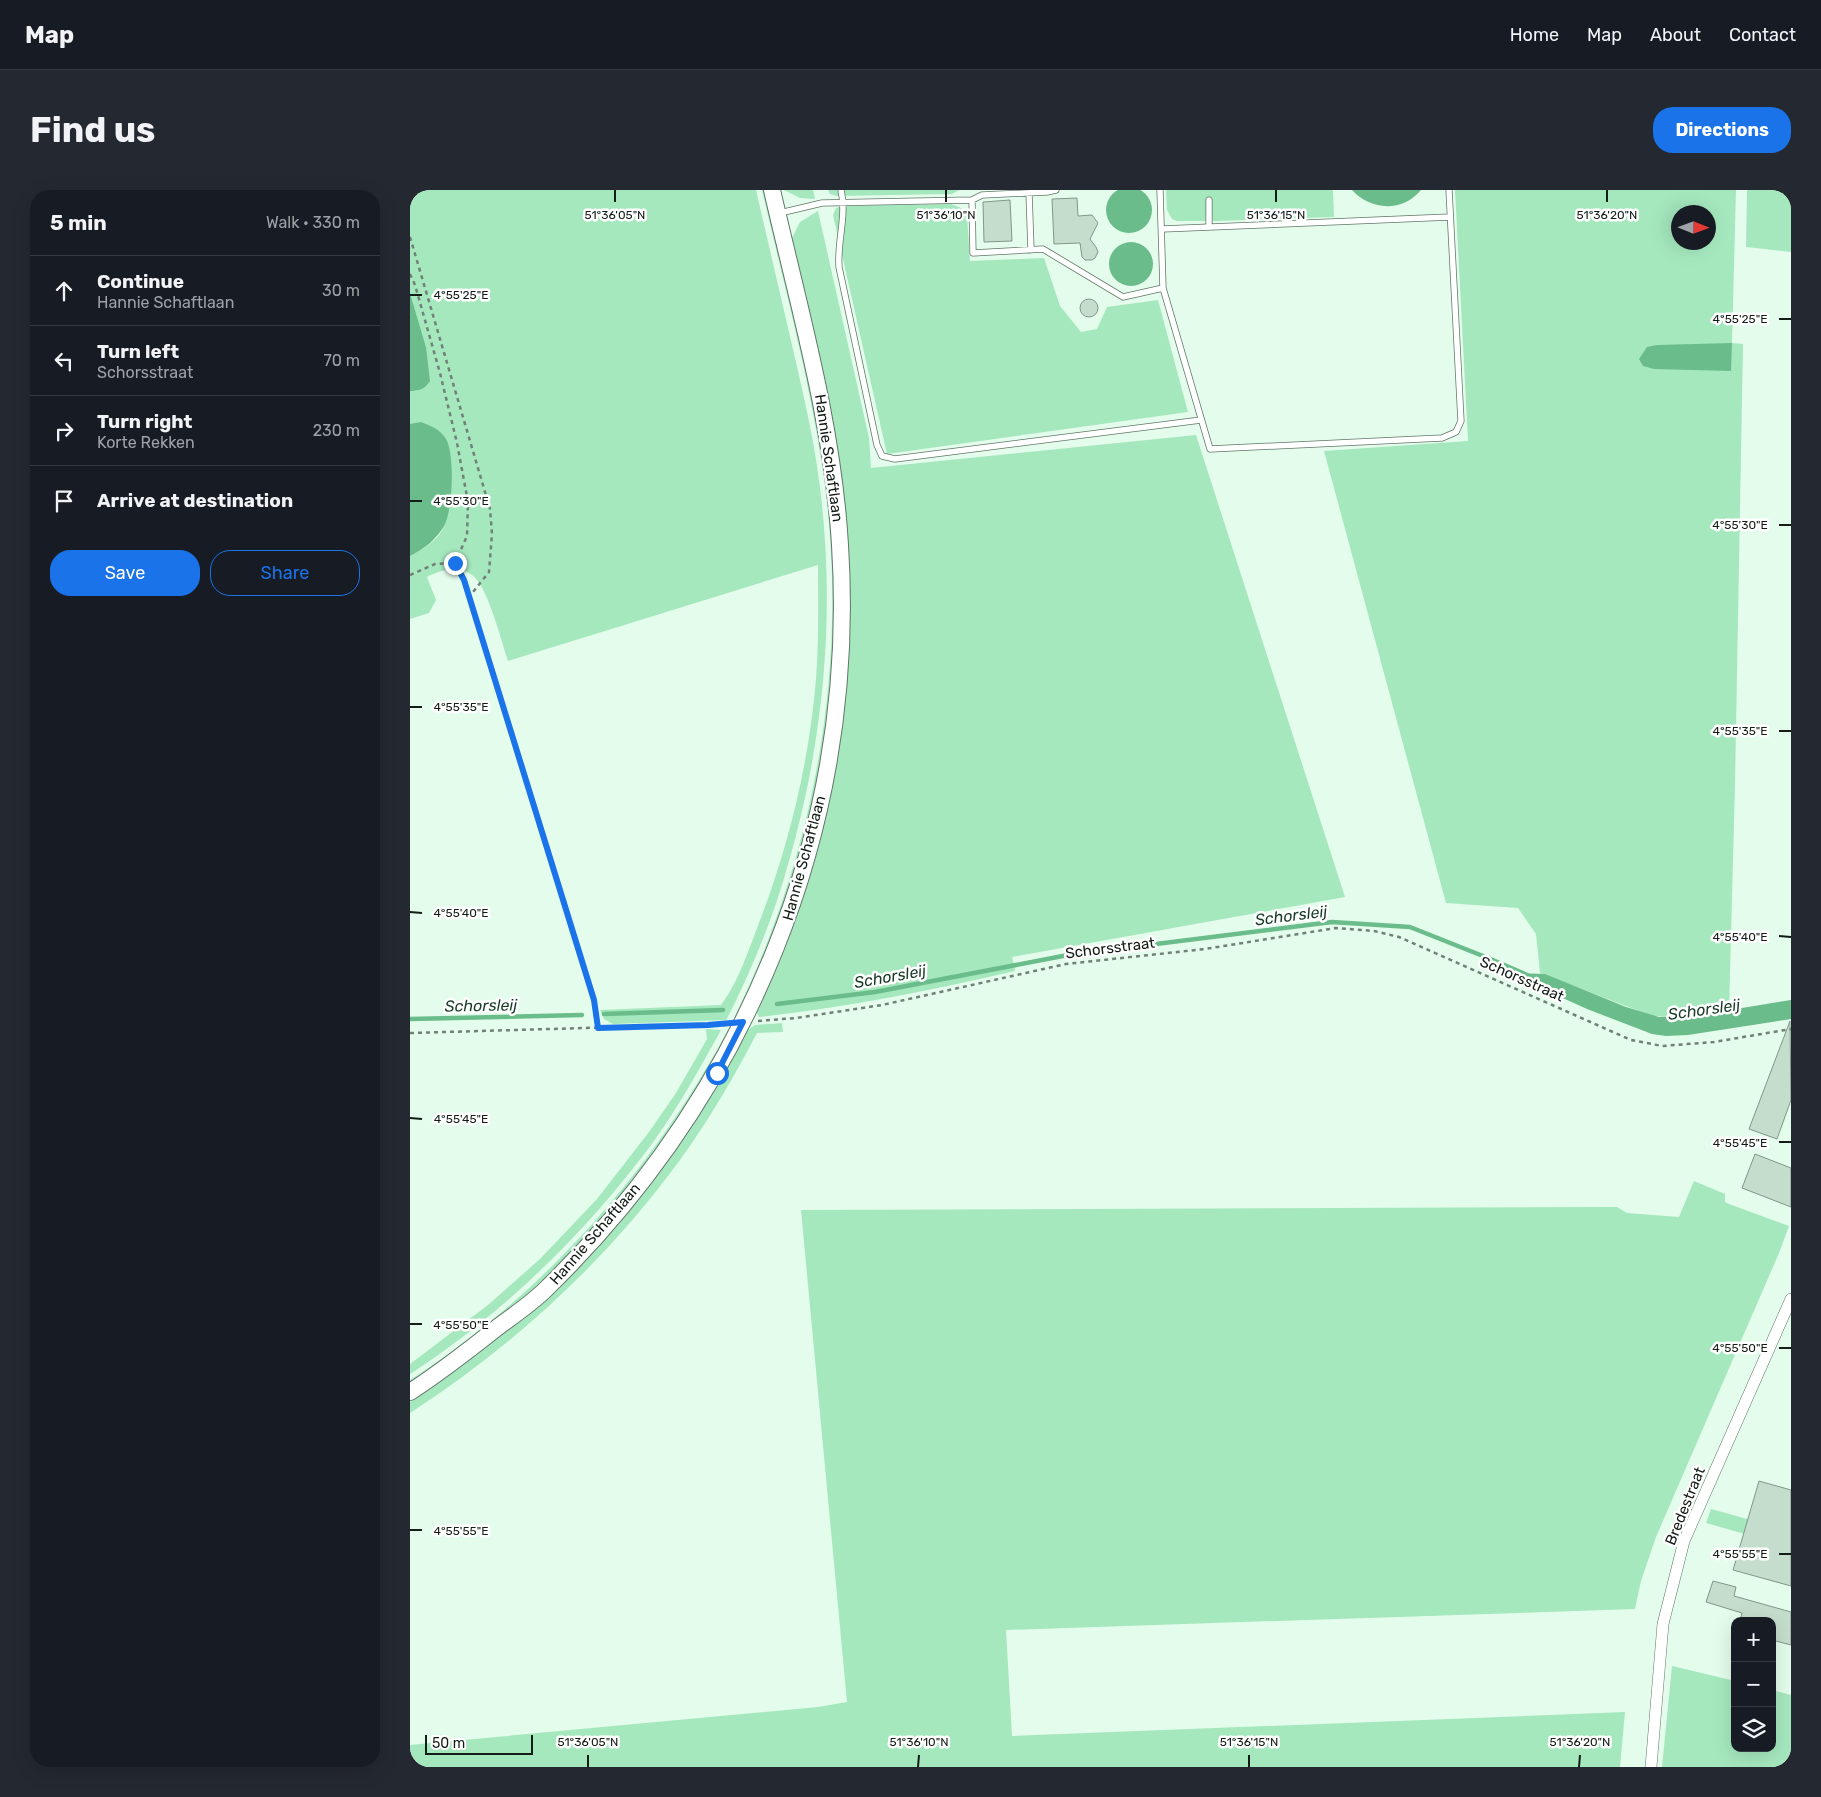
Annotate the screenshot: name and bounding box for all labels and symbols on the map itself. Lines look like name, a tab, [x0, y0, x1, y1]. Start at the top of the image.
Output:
north arrow	[1671, 205, 1716, 250]
text: 51°36'05"N	[585, 208, 645, 222]
text: 51°36'10"N	[917, 208, 975, 222]
text: 51°36'15"N	[1247, 208, 1305, 222]
text: 51°36'20"N	[1577, 208, 1637, 222]
text: 4°55'25"E	[434, 288, 488, 302]
text: 4°55'25"E	[1713, 312, 1767, 326]
street label: Hannie Schaftlaan	[811, 393, 847, 523]
text: 4°55'30"E	[433, 494, 489, 508]
text: 4°55'30"E	[1712, 518, 1768, 532]
route end	[444, 552, 467, 575]
text: 4°55'35"E	[433, 700, 489, 714]
text: 4°55'35"E	[1712, 724, 1768, 738]
street label: Hannie Schaftlaan	[779, 793, 829, 923]
water label: Schorsleij	[1254, 902, 1329, 929]
text: 4°55'40"E	[433, 906, 489, 920]
text: 4°55'40"E	[1712, 930, 1768, 944]
street label: Schorsstraat	[1064, 934, 1156, 962]
street label: Schorsstraat	[1477, 952, 1567, 1006]
water label: Schorsleij	[853, 961, 928, 992]
water label: Schorsleij	[444, 995, 518, 1016]
water label: Schorsleij	[1667, 995, 1742, 1024]
route start	[706, 1062, 729, 1085]
text: 4°55'45"E	[434, 1112, 488, 1126]
text: 4°55'45"E	[1713, 1136, 1767, 1150]
street label: Hannie Schaftlaan	[546, 1180, 644, 1288]
text: 4°55'50"E	[433, 1318, 489, 1332]
text: 4°55'50"E	[1712, 1341, 1768, 1355]
street label: Bredestraat	[1661, 1464, 1709, 1548]
text: 4°55'55"E	[434, 1524, 489, 1538]
text: 4°55'55"E	[1713, 1547, 1768, 1561]
scale bar	[425, 1732, 532, 1755]
text: 51°36'05"N	[558, 1735, 618, 1749]
text: 51°36'10"N	[890, 1735, 948, 1749]
text: 51°36'15"N	[1220, 1735, 1278, 1749]
text: 51°36'20"N	[1550, 1735, 1610, 1749]

